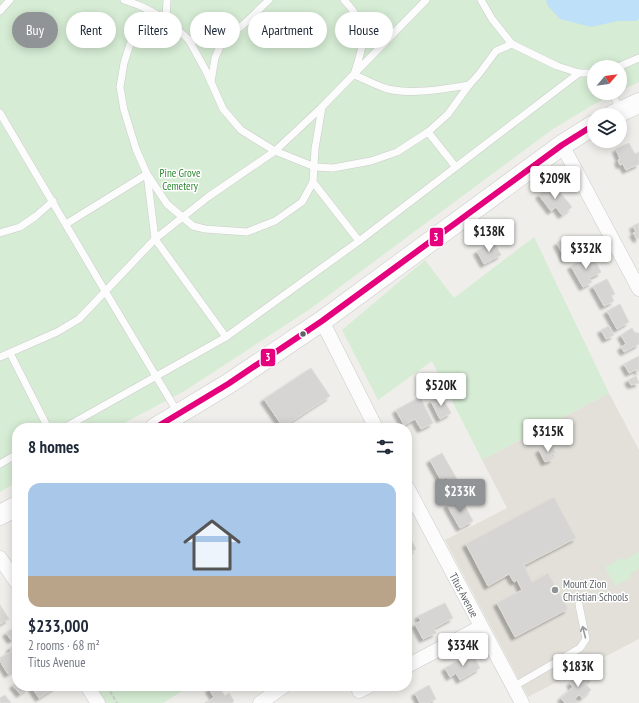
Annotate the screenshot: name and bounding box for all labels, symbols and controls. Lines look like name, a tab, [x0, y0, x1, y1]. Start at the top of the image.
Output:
chip: Buy	[12, 12, 58, 48]
chip: Rent	[66, 12, 116, 48]
chip: Filters	[124, 12, 182, 48]
chip: New	[190, 12, 240, 48]
chip: Apartment	[248, 12, 327, 48]
chip: House	[335, 12, 393, 48]
north arrow	[587, 60, 627, 100]
map controls	[587, 60, 627, 148]
button: layers	[587, 108, 627, 148]
park label: Pine Grove Cemetery	[160, 166, 201, 193]
pin: $209K	[527, 166, 583, 200]
text: $209K	[539, 170, 571, 187]
pin: $138K	[461, 219, 517, 253]
text: $138K	[473, 223, 505, 240]
line badge: 3	[429, 227, 444, 247]
text: 3	[433, 230, 439, 244]
pin: $332K	[558, 236, 614, 270]
text: $332K	[570, 240, 602, 257]
unlabelled marker	[298, 329, 308, 339]
line badge: 3	[260, 348, 276, 367]
text: 3	[265, 350, 271, 364]
pin: $520K	[413, 373, 469, 407]
text: $520K	[425, 377, 457, 394]
pin: $315K	[520, 419, 576, 453]
text: $315K	[532, 423, 564, 440]
text: 8 homes	[28, 436, 79, 458]
icon: filters	[374, 436, 396, 458]
pin: $233K	[432, 479, 488, 513]
text: $233K	[444, 483, 476, 500]
icon: home	[176, 509, 248, 581]
street label: Titus Avenue	[446, 570, 482, 620]
place label: Mount Zion Christian Schools	[563, 577, 629, 604]
marker: Mount Zion Christian Schools	[550, 585, 560, 595]
text: $233,000	[28, 615, 89, 637]
one-way arrow	[580, 626, 587, 639]
pin: $334K	[435, 633, 491, 667]
text: 2 rooms · 68 m²	[28, 637, 100, 654]
text: $334K	[447, 637, 479, 654]
text: Titus Avenue	[28, 654, 86, 671]
pin: $183K	[550, 654, 606, 688]
text: $183K	[562, 658, 594, 675]

